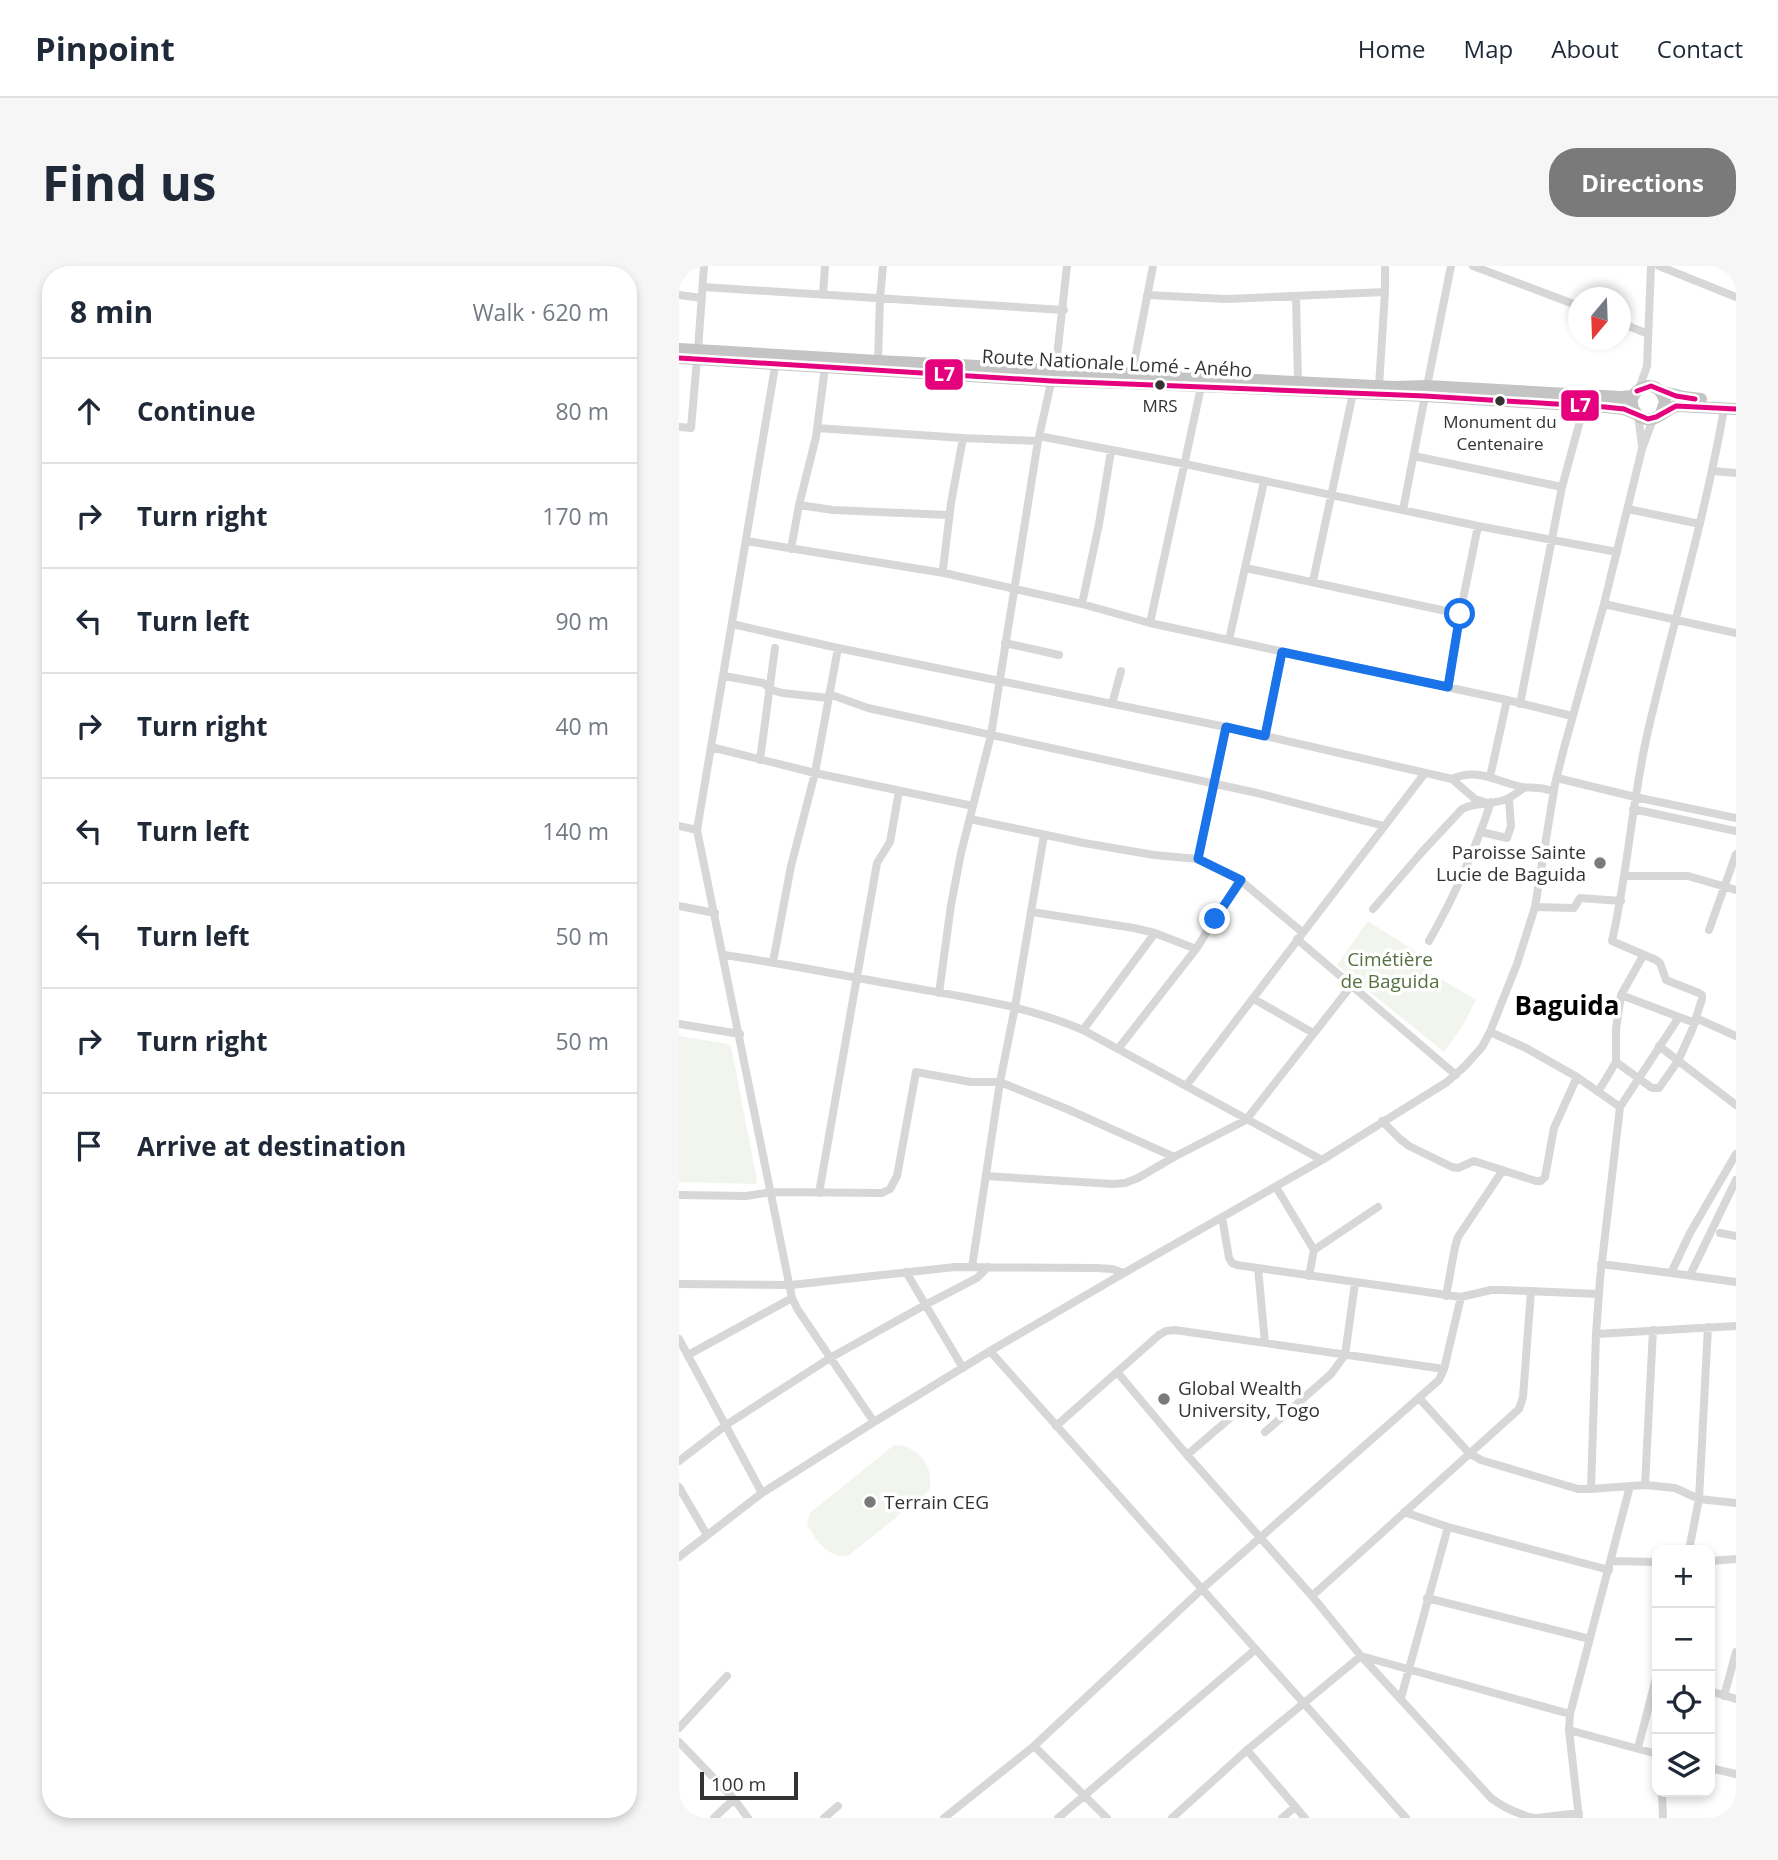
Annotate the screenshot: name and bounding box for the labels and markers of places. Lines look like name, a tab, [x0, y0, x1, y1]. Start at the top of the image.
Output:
marker: MRS	[1153, 378, 1167, 392]
place label: MRS	[1142, 394, 1178, 417]
marker: Monument du Centenaire	[1493, 394, 1507, 408]
place label: Monument du Centenaire	[1443, 410, 1557, 455]
place label: Paroisse Sainte Lucie de Baguida	[1436, 839, 1586, 887]
marker: Paroisse Sainte Lucie de Baguida	[1592, 855, 1608, 871]
place label: Global Wealth University, Togo	[1178, 1375, 1320, 1423]
marker: Global Wealth University, Togo	[1156, 1391, 1172, 1407]
place label: Terrain CEG	[884, 1489, 989, 1515]
marker: Terrain CEG	[862, 1494, 878, 1510]

